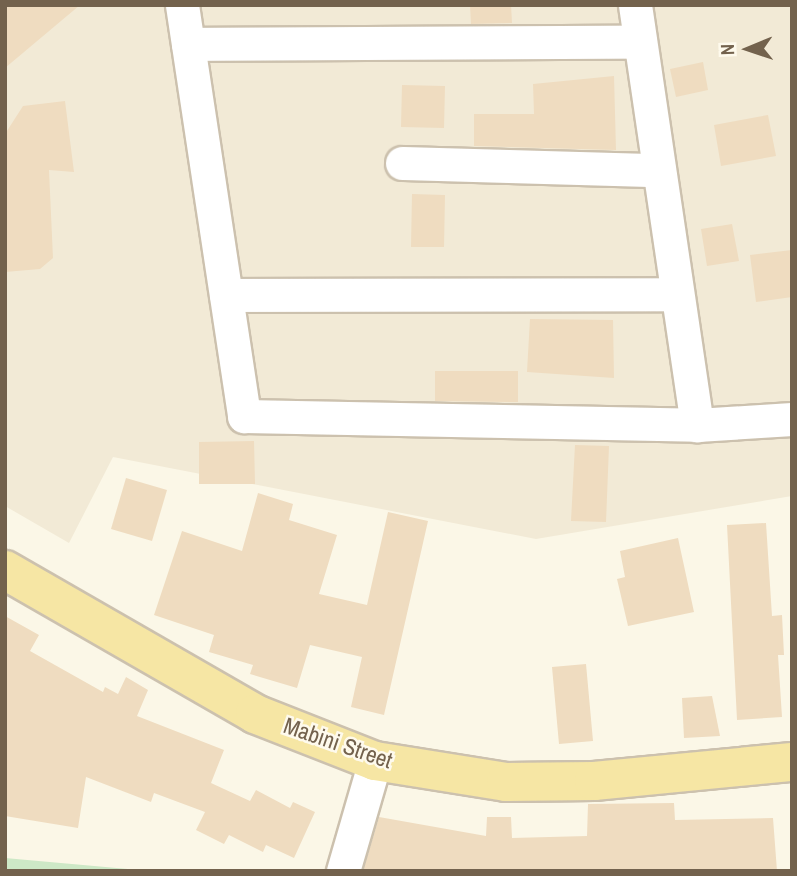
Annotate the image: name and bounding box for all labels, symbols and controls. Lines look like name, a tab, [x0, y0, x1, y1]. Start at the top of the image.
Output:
north arrow	[713, 14, 783, 84]
text: N	[714, 44, 740, 56]
street label: Mabini Street	[280, 712, 396, 774]

